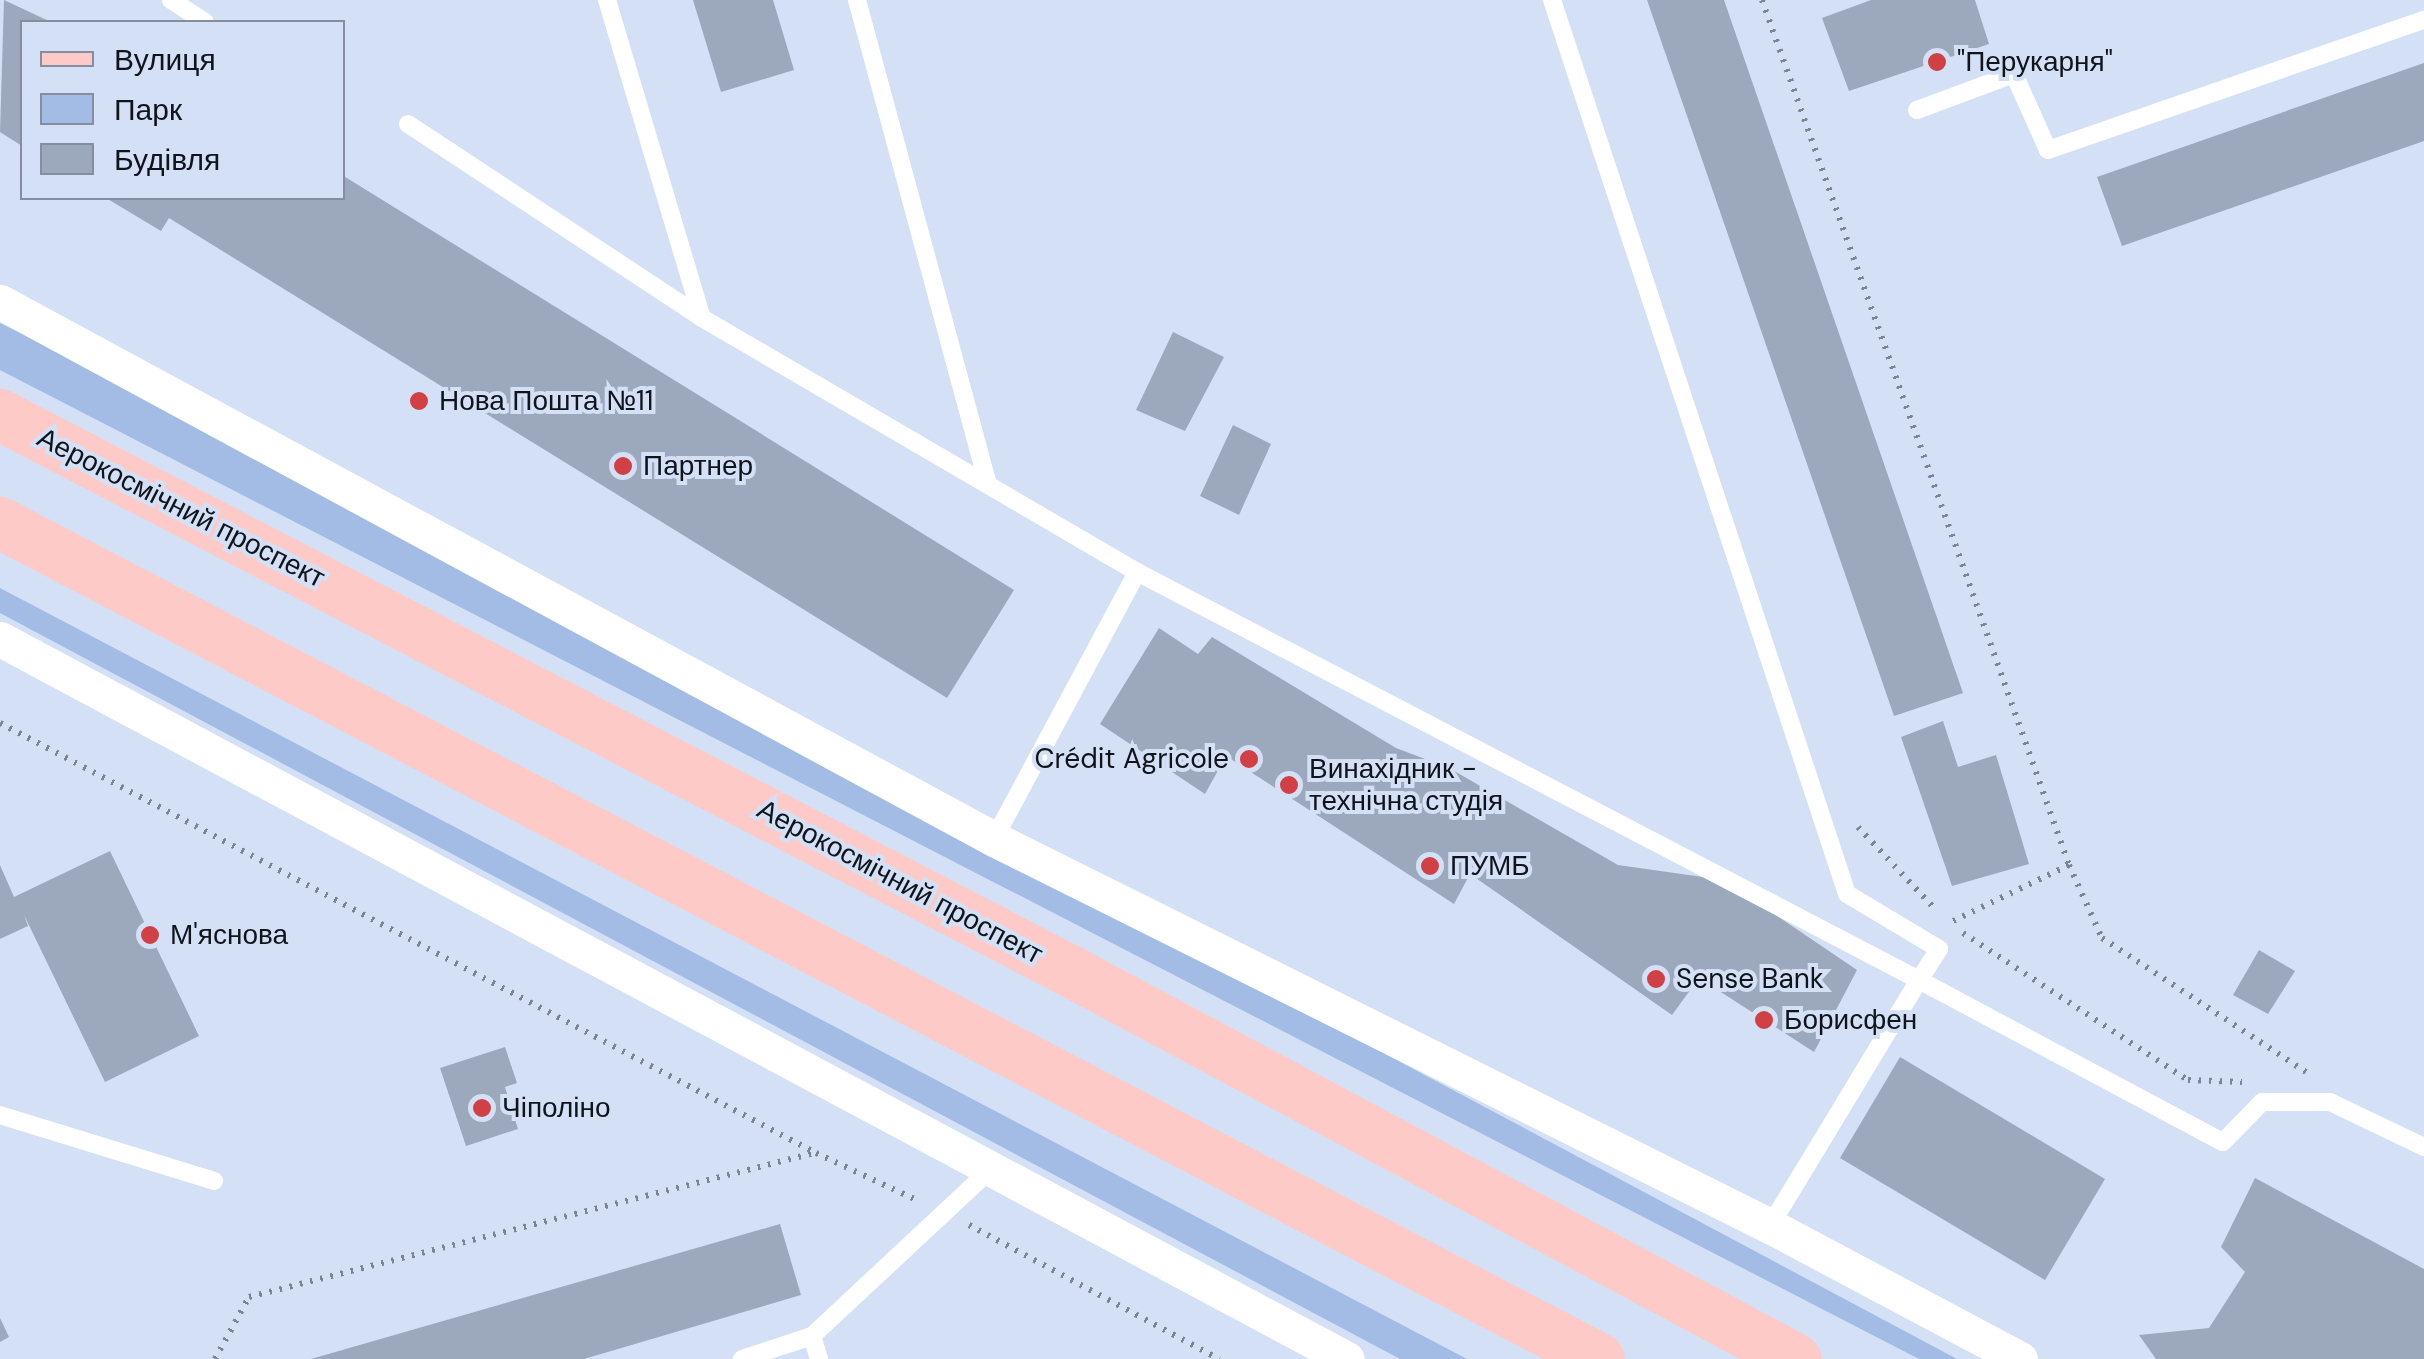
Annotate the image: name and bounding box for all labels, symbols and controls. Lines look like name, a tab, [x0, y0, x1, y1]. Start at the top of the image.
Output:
legend	[20, 20, 345, 200]
text: Вулиця	[114, 40, 216, 79]
place label: "Перукарня"	[1957, 45, 2113, 79]
marker: "Перукарня"	[1926, 51, 1948, 73]
text: Парк	[114, 90, 182, 129]
text: Будівля	[114, 140, 220, 179]
place label: Нова Пошта №11	[439, 384, 654, 418]
marker: Нова Пошта №11	[408, 390, 430, 412]
street label: Аерокосмічний проспект	[32, 421, 330, 595]
place label: Партнер	[643, 449, 753, 483]
marker: Партнер	[612, 455, 634, 477]
place label: Crédit Agricole	[1034, 742, 1229, 776]
marker: Crédit Agricole	[1238, 748, 1260, 770]
place label: Винахідник - технічна студія	[1309, 752, 1503, 818]
marker: Винахідник - технічна студія	[1278, 774, 1300, 796]
street label: Аерокосмічний проспект	[752, 792, 1048, 972]
place label: ПУМБ	[1450, 849, 1530, 883]
marker: ПУМБ	[1419, 855, 1441, 877]
place label: М'яснова	[170, 918, 288, 952]
marker: М'яснова	[139, 924, 161, 946]
place label: Sense Bank	[1676, 962, 1824, 996]
marker: Sense Bank	[1645, 968, 1667, 990]
place label: Борисфен	[1784, 1003, 1917, 1037]
marker: Борисфен	[1753, 1009, 1775, 1031]
place label: Чіполіно	[502, 1091, 611, 1125]
marker: Чіполіно	[471, 1097, 493, 1119]

